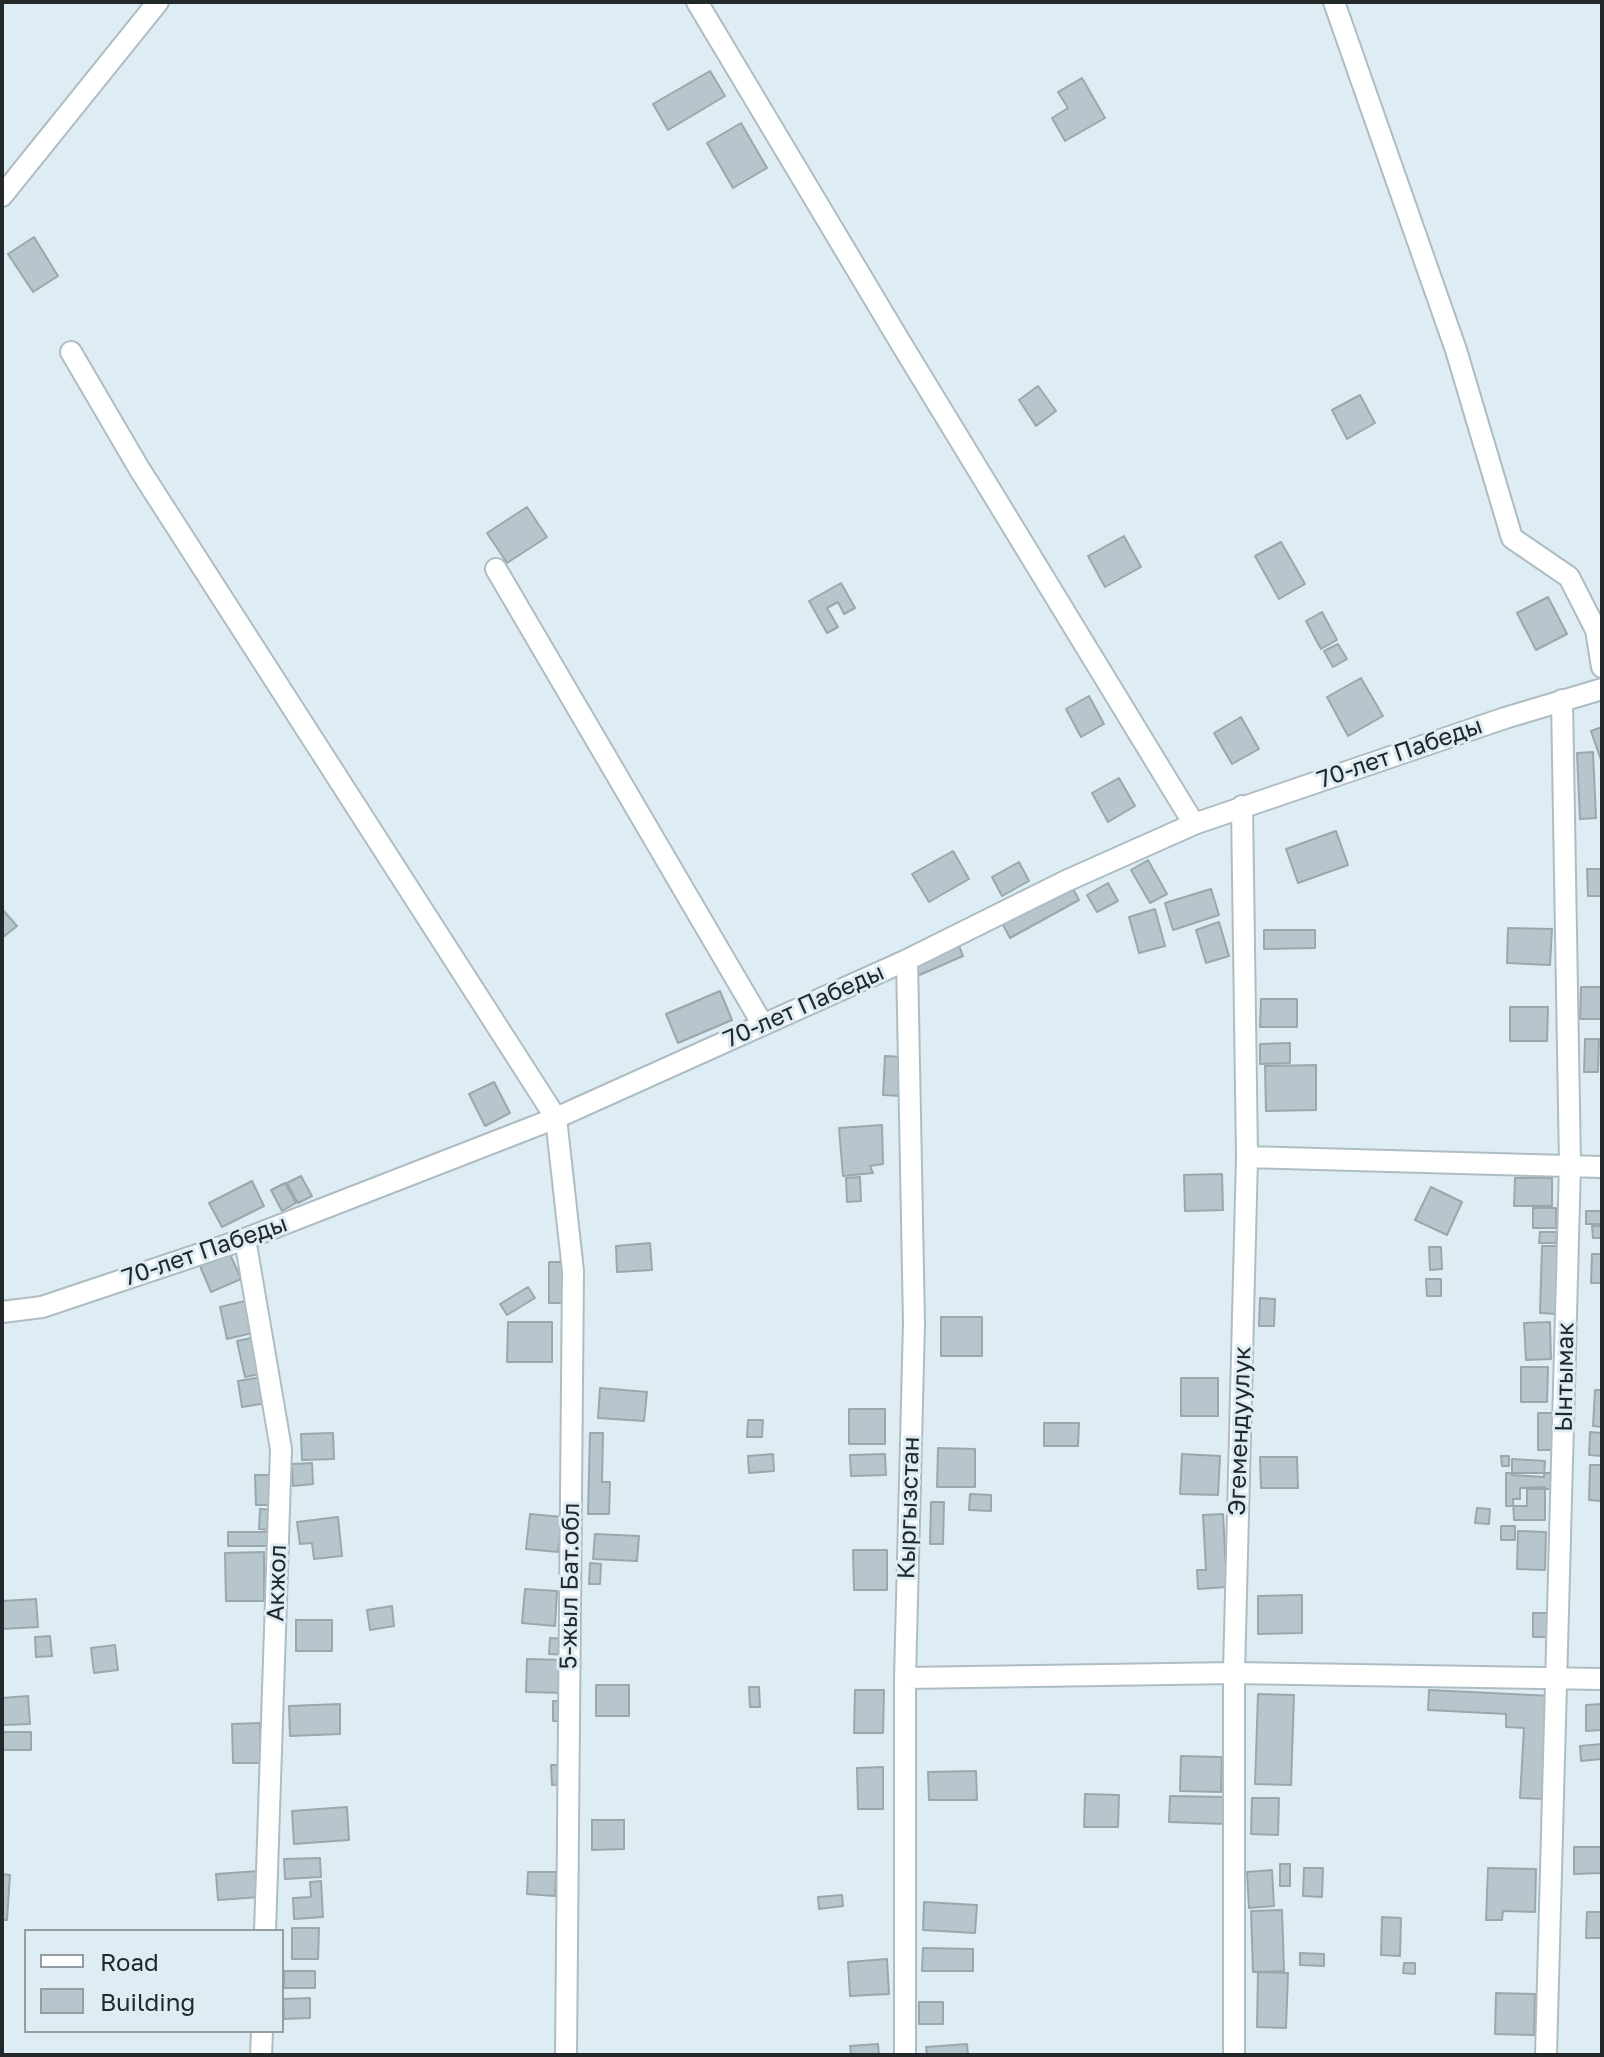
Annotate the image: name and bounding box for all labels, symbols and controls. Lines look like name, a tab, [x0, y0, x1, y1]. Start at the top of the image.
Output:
street label: 70-лет Пабеды	[1314, 711, 1486, 795]
street label: 70-лет Пабеды	[719, 958, 889, 1054]
street label: 70-лет Пабеды	[119, 1209, 291, 1293]
street label: Ынтымак	[1550, 1322, 1580, 1432]
street label: Эгемендуулук	[1223, 1346, 1257, 1516]
street label: Кыргызстан	[892, 1436, 926, 1580]
street label: 5-жыл Бат.обл	[554, 1502, 586, 1670]
street label: Акжол	[261, 1544, 293, 1622]
legend	[24, 1929, 284, 2033]
text: Road	[100, 1947, 159, 1976]
text: Building	[100, 1987, 195, 2016]

